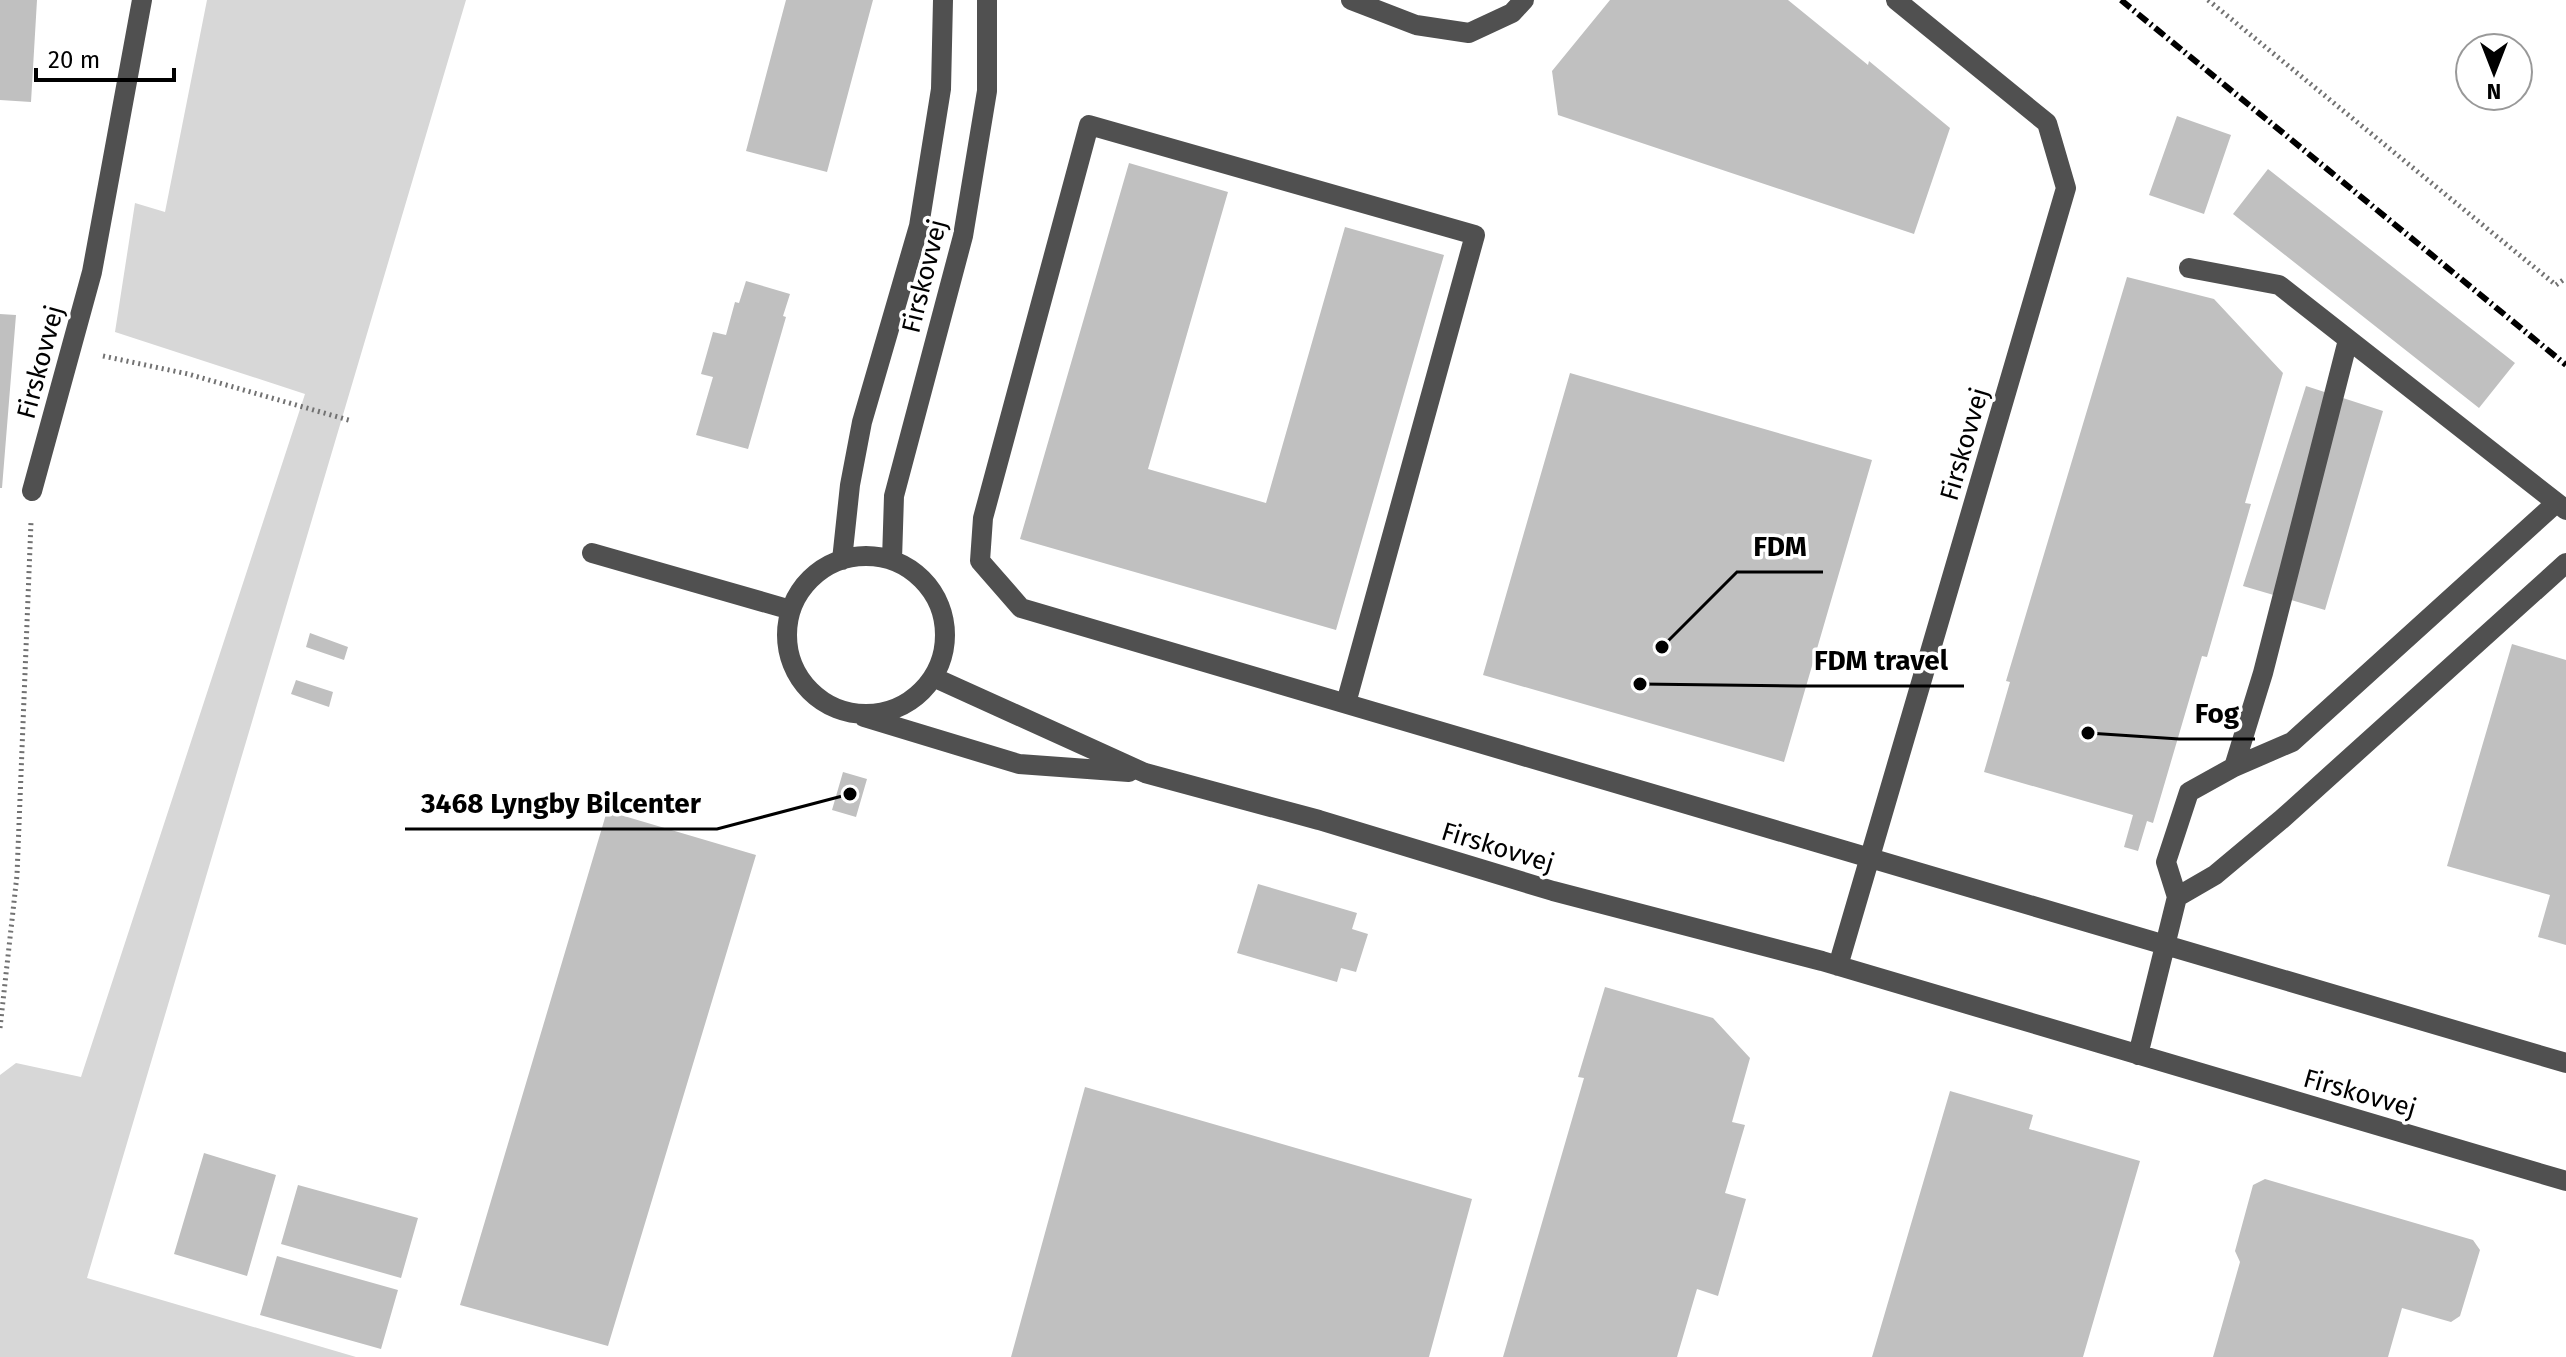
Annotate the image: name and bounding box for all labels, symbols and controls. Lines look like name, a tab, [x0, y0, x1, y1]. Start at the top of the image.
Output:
scale bar	[36, 32, 174, 82]
north arrow	[2454, 32, 2534, 112]
text: 20 m	[48, 46, 100, 74]
text: N	[2487, 78, 2501, 105]
street label: Firskovvej	[895, 216, 954, 336]
street label: Firskovvej	[10, 302, 70, 422]
street label: Firskovvej	[1934, 384, 1995, 504]
callout: FDM	[1737, 520, 1823, 572]
text: FDM	[1753, 530, 1807, 563]
callout: FDM travel	[1798, 634, 1964, 686]
text: FDM travel	[1814, 644, 1949, 677]
callout: Fog	[2179, 687, 2255, 739]
text: Fog	[2195, 697, 2240, 730]
callout: 3468 Lyngby Bilcenter	[405, 777, 717, 829]
text: 3468 Lyngby Bilcenter	[420, 787, 702, 820]
street label: Firskovvej	[1438, 816, 1558, 879]
street label: Firskovvej	[2300, 1063, 2420, 1124]

